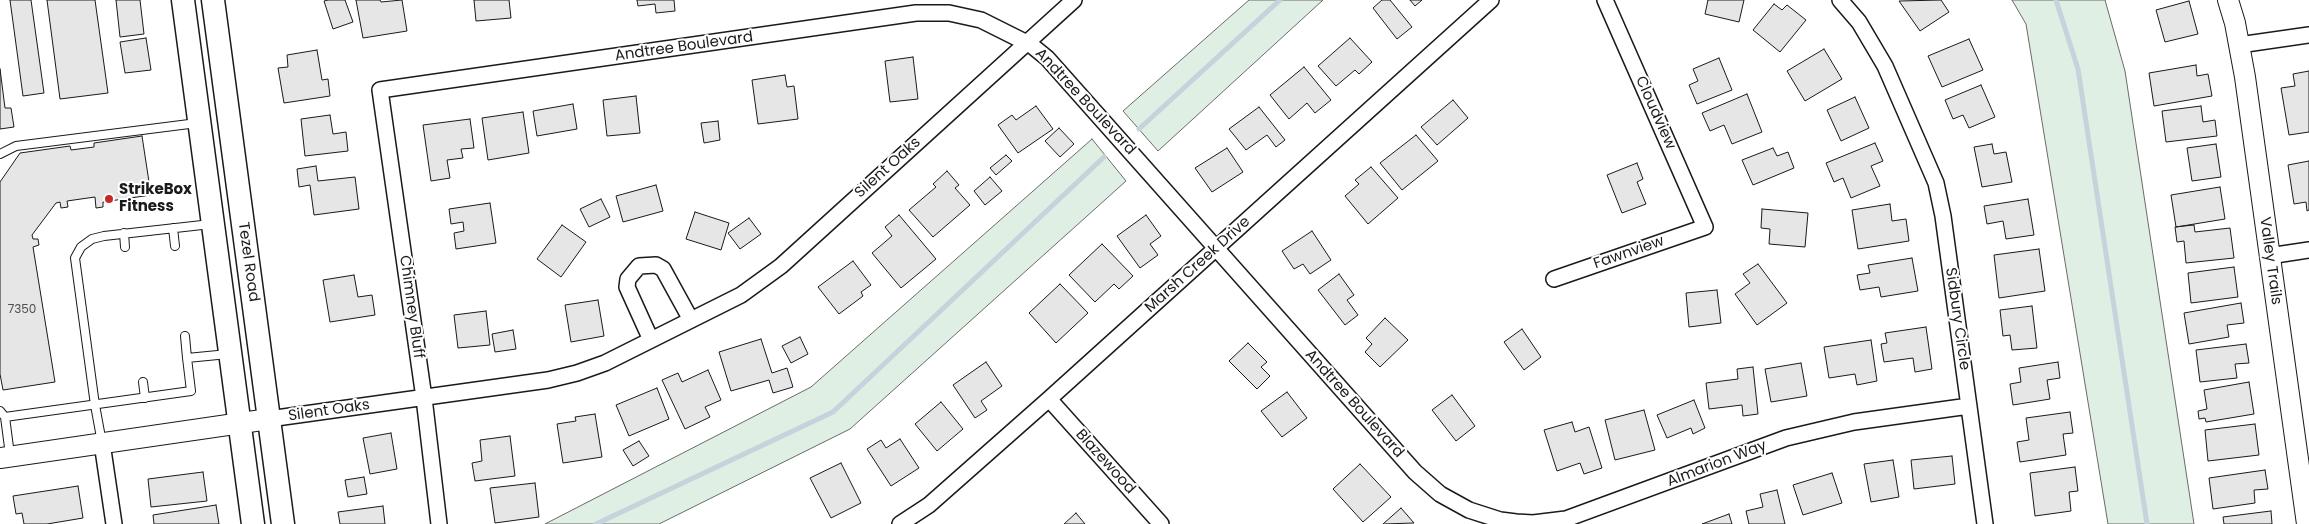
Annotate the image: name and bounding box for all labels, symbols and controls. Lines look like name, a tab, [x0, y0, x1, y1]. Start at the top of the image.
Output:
street label: Andtree Boulevard	[614, 28, 754, 66]
street label: Andtree Boulevard	[1031, 45, 1139, 159]
street label: Cloudview	[1631, 74, 1679, 152]
street label: Silent Oaks	[851, 134, 925, 202]
place label: StrikeBox Fitness	[119, 181, 192, 216]
marker: StrikeBox Fitness	[103, 193, 115, 205]
street label: Marsh Creek Drive	[1142, 213, 1254, 317]
street label: Valley Trails	[2255, 216, 2285, 306]
street label: Tezel Road	[234, 221, 262, 303]
street label: Fawnview	[1591, 233, 1667, 273]
street label: Chimney Bluff	[395, 254, 427, 360]
street label: Sidbury Circle	[1941, 267, 1973, 371]
house number: 7350	[8, 303, 36, 317]
street label: Andtree Boulevard	[1301, 346, 1407, 462]
street label: Silent Oaks	[287, 396, 371, 426]
street label: Blazewood	[1071, 426, 1139, 498]
street label: Almarion Way	[1665, 437, 1769, 491]

